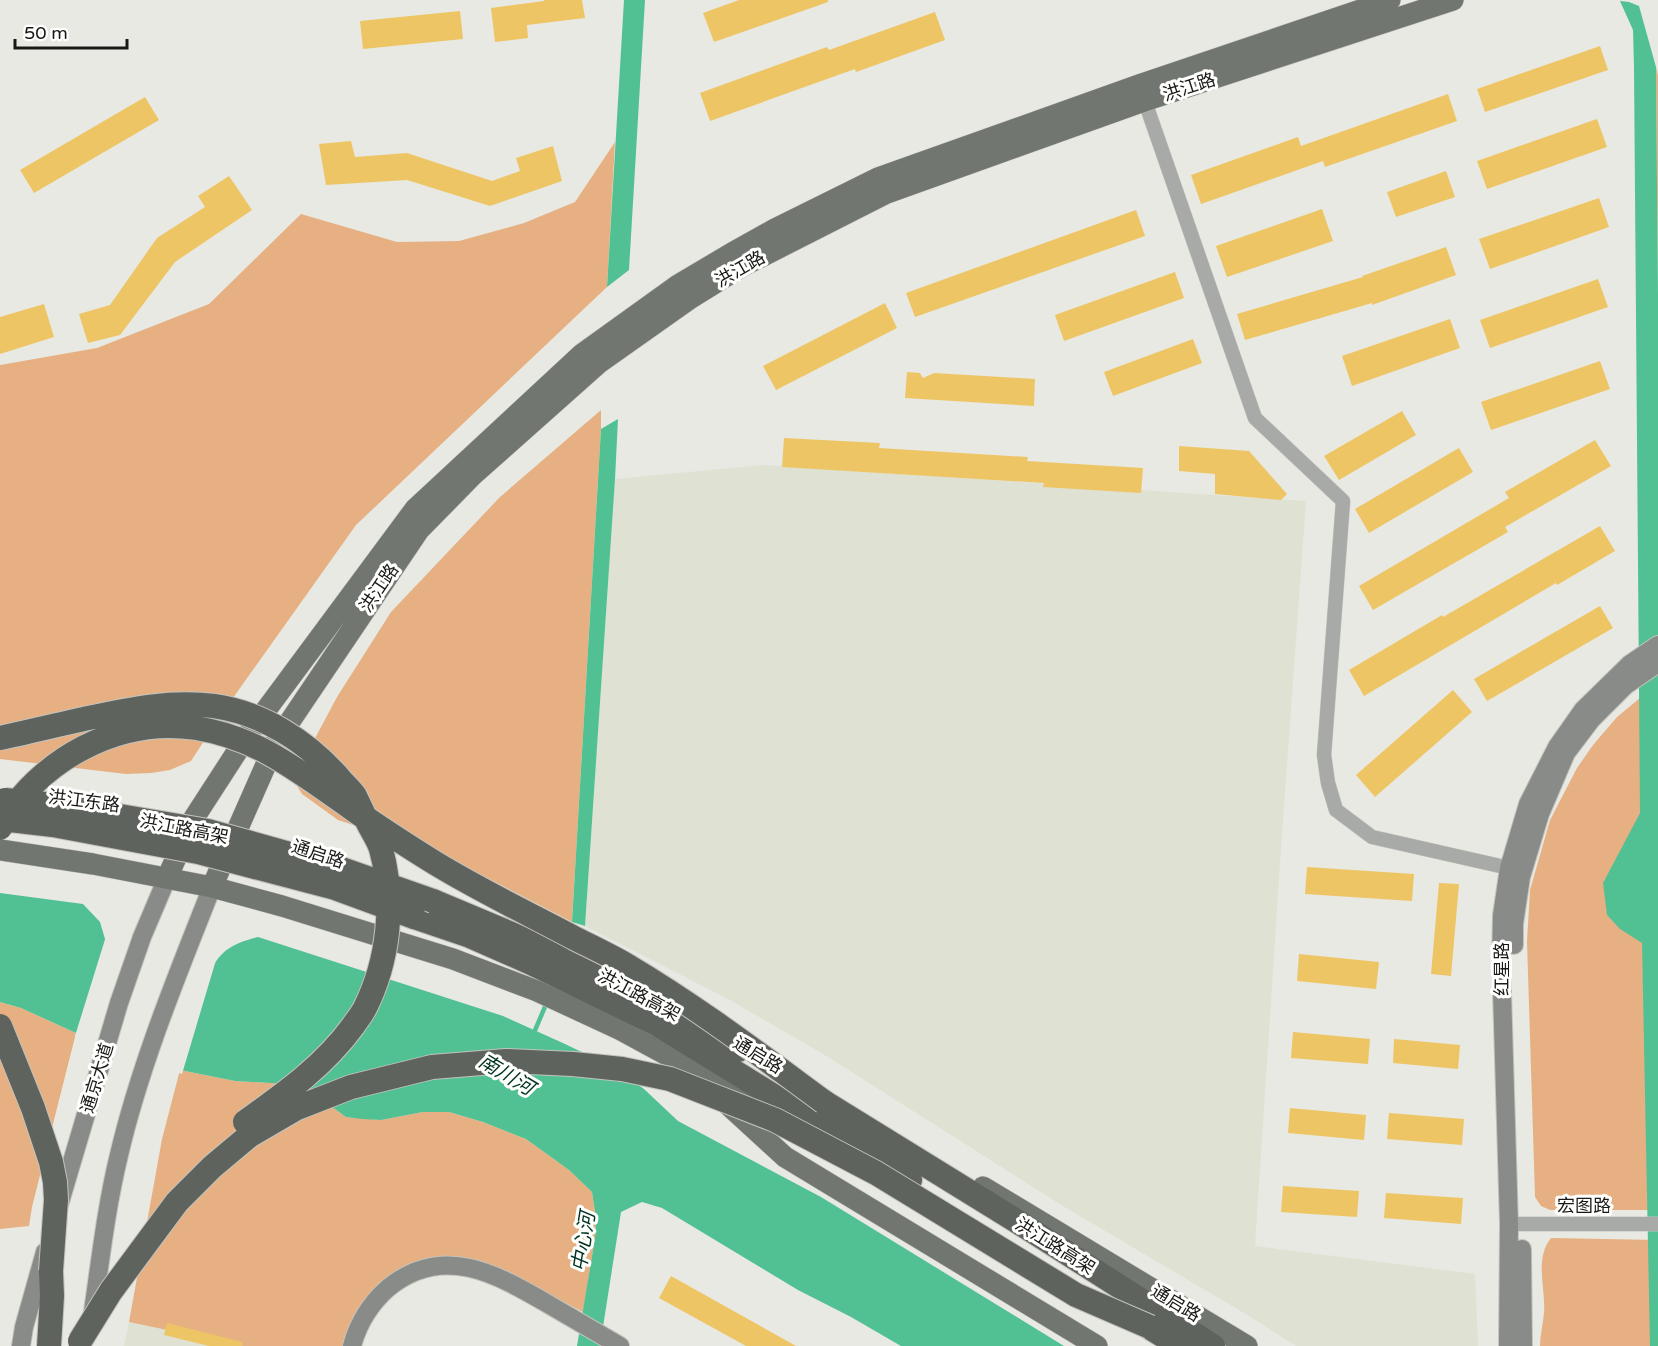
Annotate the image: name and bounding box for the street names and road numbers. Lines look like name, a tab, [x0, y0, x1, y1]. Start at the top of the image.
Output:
street label: 洪江路	[1160, 68, 1218, 106]
street label: 洪江路	[711, 246, 769, 292]
street label: 洪江路	[355, 559, 403, 617]
street label: 洪江东路	[47, 786, 121, 816]
street label: 洪江路高架	[138, 810, 230, 848]
street label: 通启路	[289, 835, 347, 873]
street label: 红星路	[1491, 942, 1513, 996]
street label: 洪江路高架	[594, 964, 684, 1026]
street label: 通启路	[729, 1032, 787, 1078]
street label: 通京大道	[76, 1040, 118, 1116]
street label: 宏图路	[1557, 1195, 1611, 1217]
street label: 洪江路高架	[1011, 1213, 1099, 1279]
street label: 通启路	[1147, 1280, 1205, 1326]

